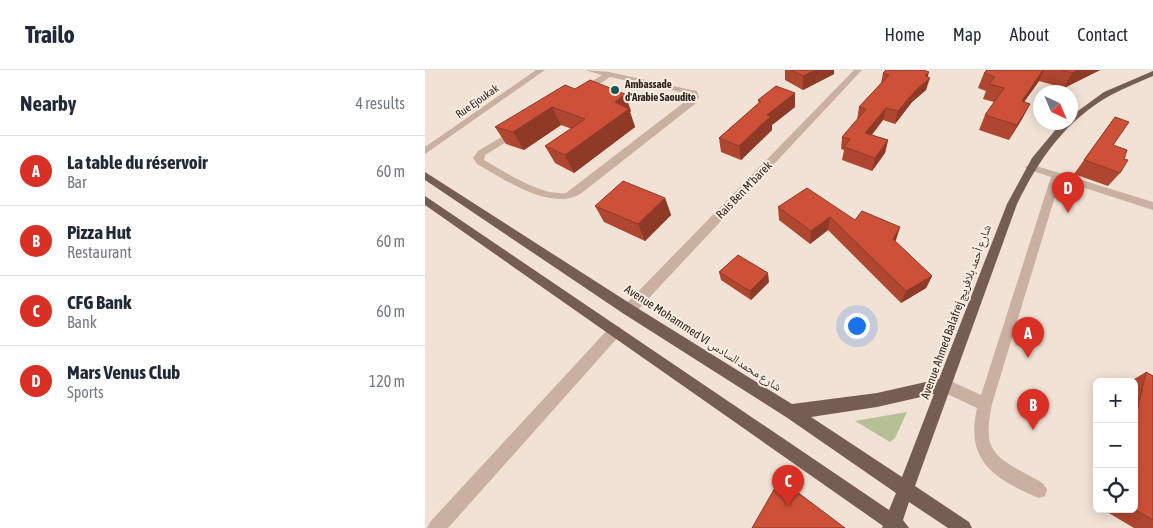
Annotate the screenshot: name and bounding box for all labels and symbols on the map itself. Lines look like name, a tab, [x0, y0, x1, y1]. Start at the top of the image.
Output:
place label: Ambassade d'Arabie Saoudite	[624, 78, 696, 103]
street label: Rue Ejoukak	[453, 82, 501, 120]
marker: Ambassade d'Arabie Saoudite	[609, 84, 621, 96]
north arrow	[1033, 85, 1078, 130]
street label: Rais Ben M’barek	[713, 158, 775, 222]
pin: D	[1052, 172, 1084, 213]
street label: Avenue Ahmed Balafrej شارع أحمد بلافريج	[918, 223, 995, 401]
street label: Avenue Mohammed VI شارع محمد السادس	[621, 282, 784, 395]
your location	[844, 313, 870, 339]
pin: A	[1012, 317, 1044, 358]
pin: B	[1017, 389, 1049, 430]
pin: C	[772, 465, 804, 506]

